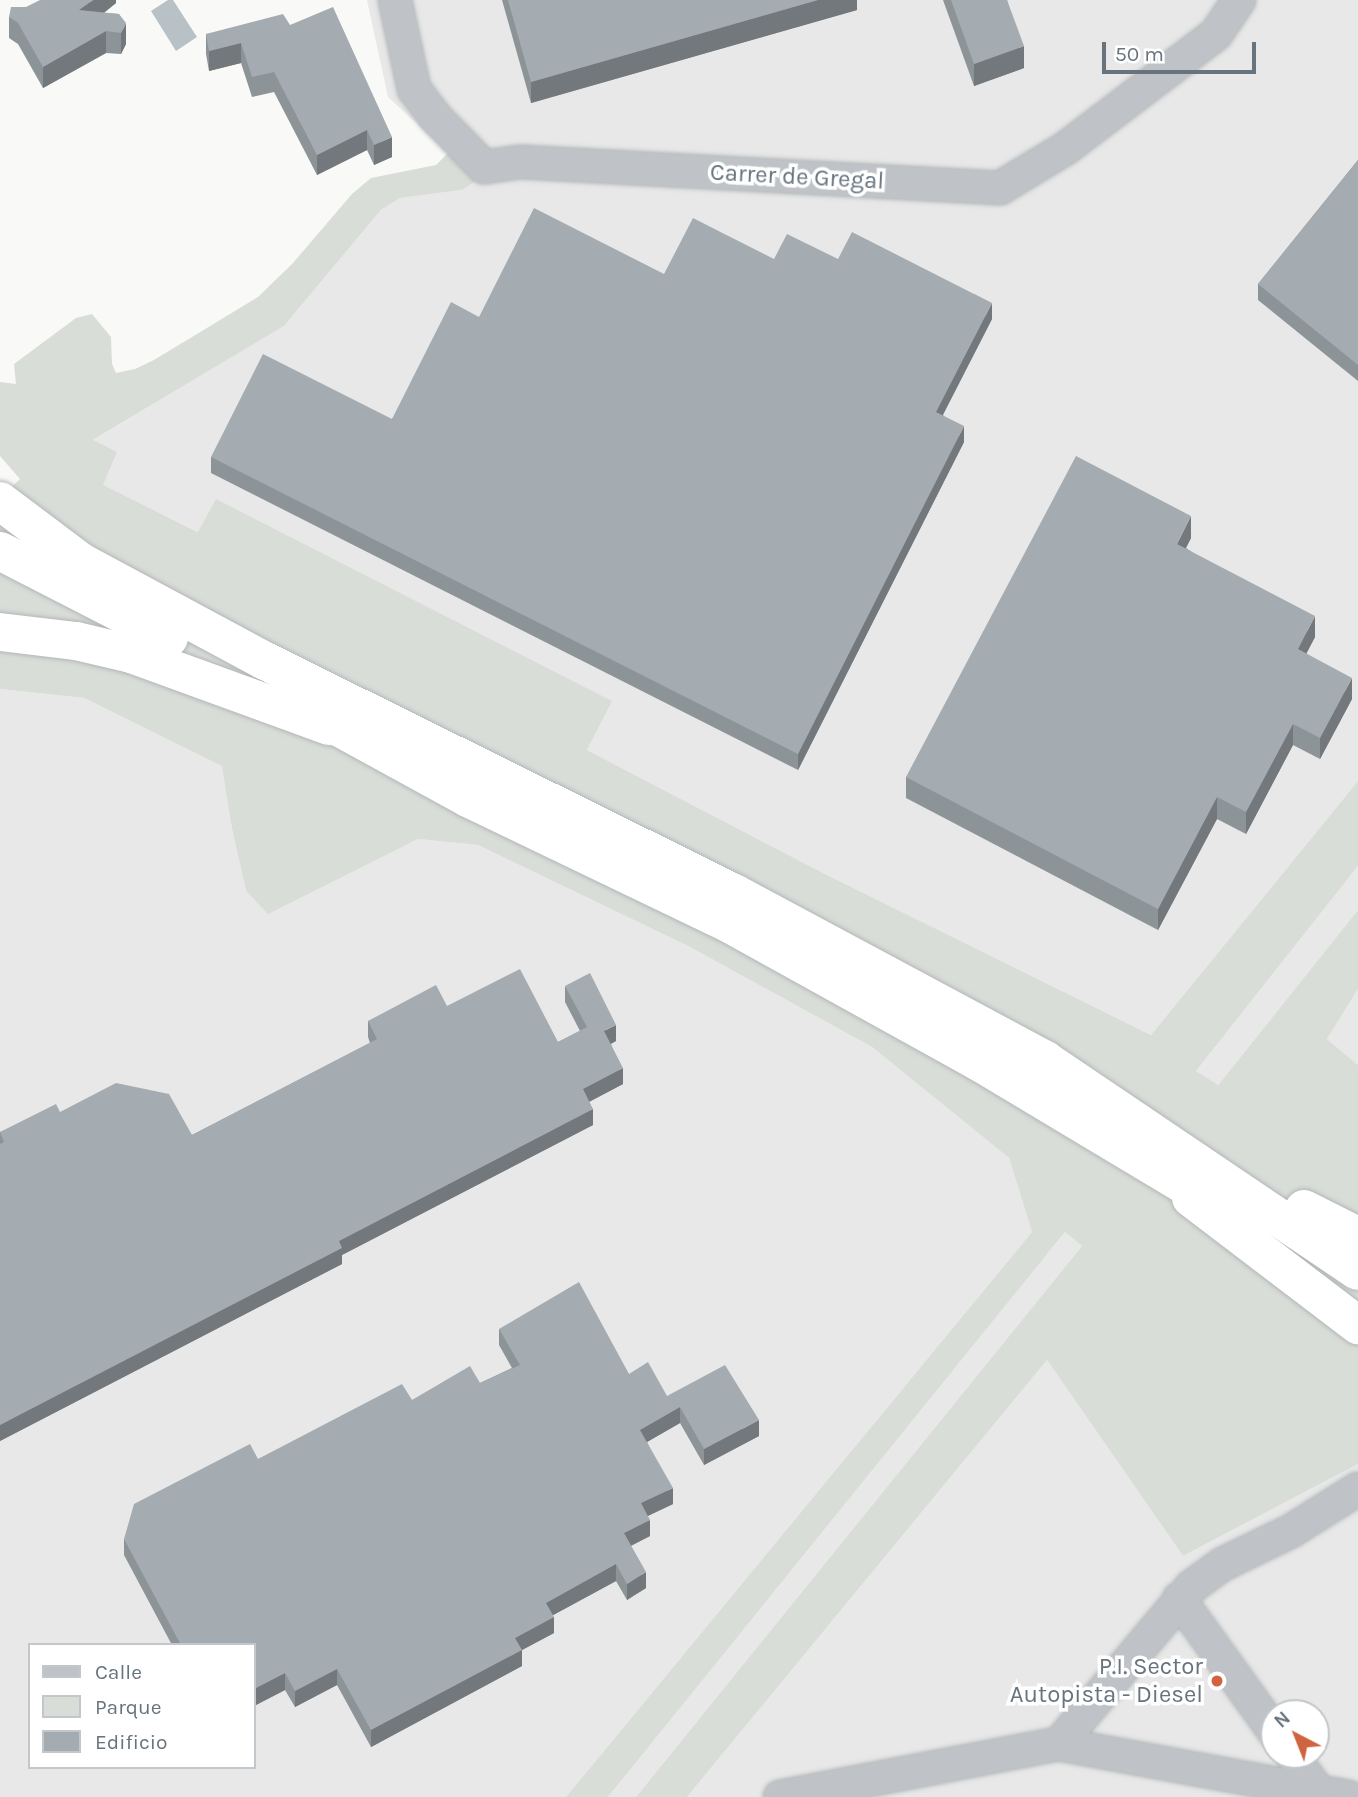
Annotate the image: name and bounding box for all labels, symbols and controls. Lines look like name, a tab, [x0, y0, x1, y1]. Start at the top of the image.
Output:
scale bar	[1106, 28, 1260, 72]
text: 50 m	[1115, 42, 1164, 66]
street label: Carrer de Gregal	[709, 158, 885, 196]
legend	[28, 1643, 256, 1769]
place label: P.I. Sector Autopista - Diesel	[1010, 1653, 1203, 1709]
text: Calle	[95, 1660, 142, 1684]
marker: P.I. Sector Autopista - Diesel	[1209, 1673, 1225, 1689]
text: Parque	[95, 1695, 162, 1719]
north arrow	[1260, 1699, 1330, 1769]
text: N	[1270, 1707, 1295, 1733]
text: Edificio	[95, 1730, 168, 1754]

